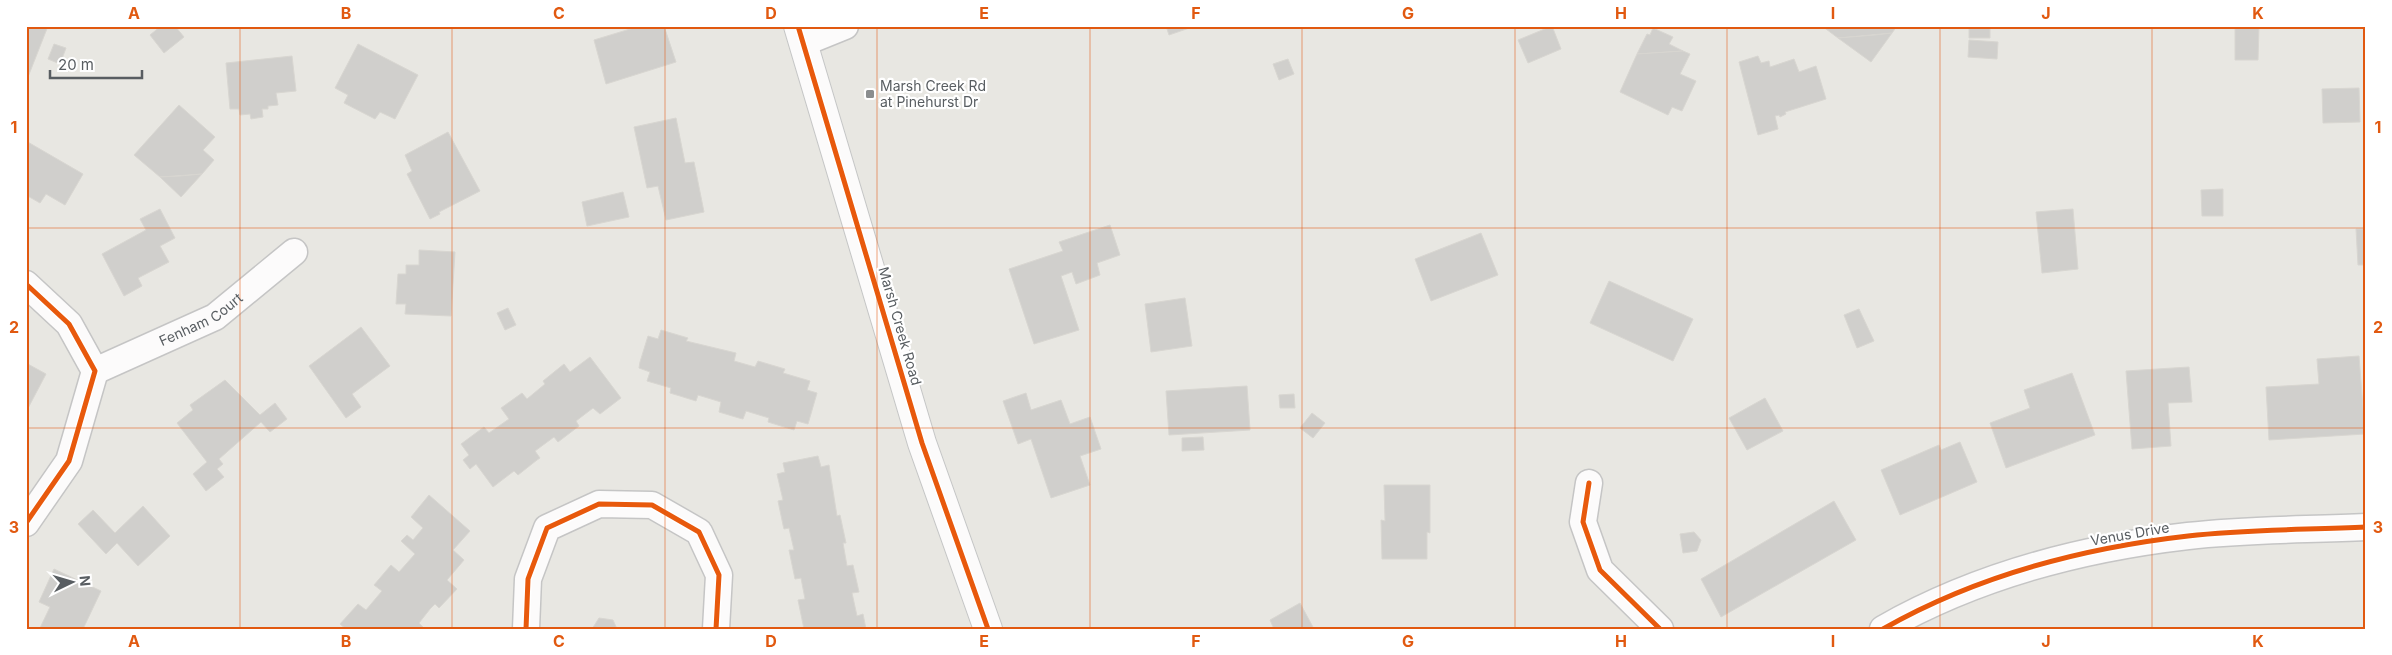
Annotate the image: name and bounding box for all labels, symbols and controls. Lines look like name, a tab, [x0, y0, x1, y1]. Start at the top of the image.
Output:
text: A	[128, 3, 140, 23]
text: B	[341, 3, 351, 23]
text: C	[553, 3, 565, 23]
text: D	[765, 3, 777, 23]
text: E	[979, 3, 989, 23]
text: F	[1191, 3, 1201, 23]
text: G	[1402, 3, 1414, 23]
text: H	[1615, 3, 1627, 23]
text: I	[1831, 3, 1835, 23]
text: J	[2041, 3, 2051, 23]
text: K	[2252, 3, 2264, 23]
scale bar	[50, 48, 142, 80]
text: 20 m	[58, 55, 94, 74]
place label: Marsh Creek Rd at Pinehurst Dr	[880, 77, 986, 110]
marker: Marsh Creek Rd at Pinehurst Dr	[864, 88, 876, 100]
text: 1	[11, 117, 17, 137]
text: 1	[2375, 117, 2381, 137]
street label: Marsh Creek Road	[875, 265, 926, 387]
street label: Fenham Court	[156, 289, 246, 349]
text: 2	[9, 317, 19, 337]
text: 2	[2373, 317, 2383, 337]
text: 3	[9, 517, 19, 537]
text: 3	[2373, 517, 2383, 537]
street label: Venus Drive	[2089, 518, 2171, 549]
north arrow	[48, 558, 98, 608]
text: N	[77, 575, 94, 587]
text: A	[128, 631, 140, 651]
text: B	[341, 631, 351, 651]
text: C	[553, 631, 565, 651]
text: D	[765, 631, 777, 651]
text: E	[979, 631, 989, 651]
text: F	[1191, 631, 1201, 651]
text: G	[1402, 631, 1414, 651]
text: H	[1615, 631, 1627, 651]
text: I	[1831, 631, 1835, 651]
text: J	[2041, 631, 2051, 651]
text: K	[2252, 631, 2264, 651]

